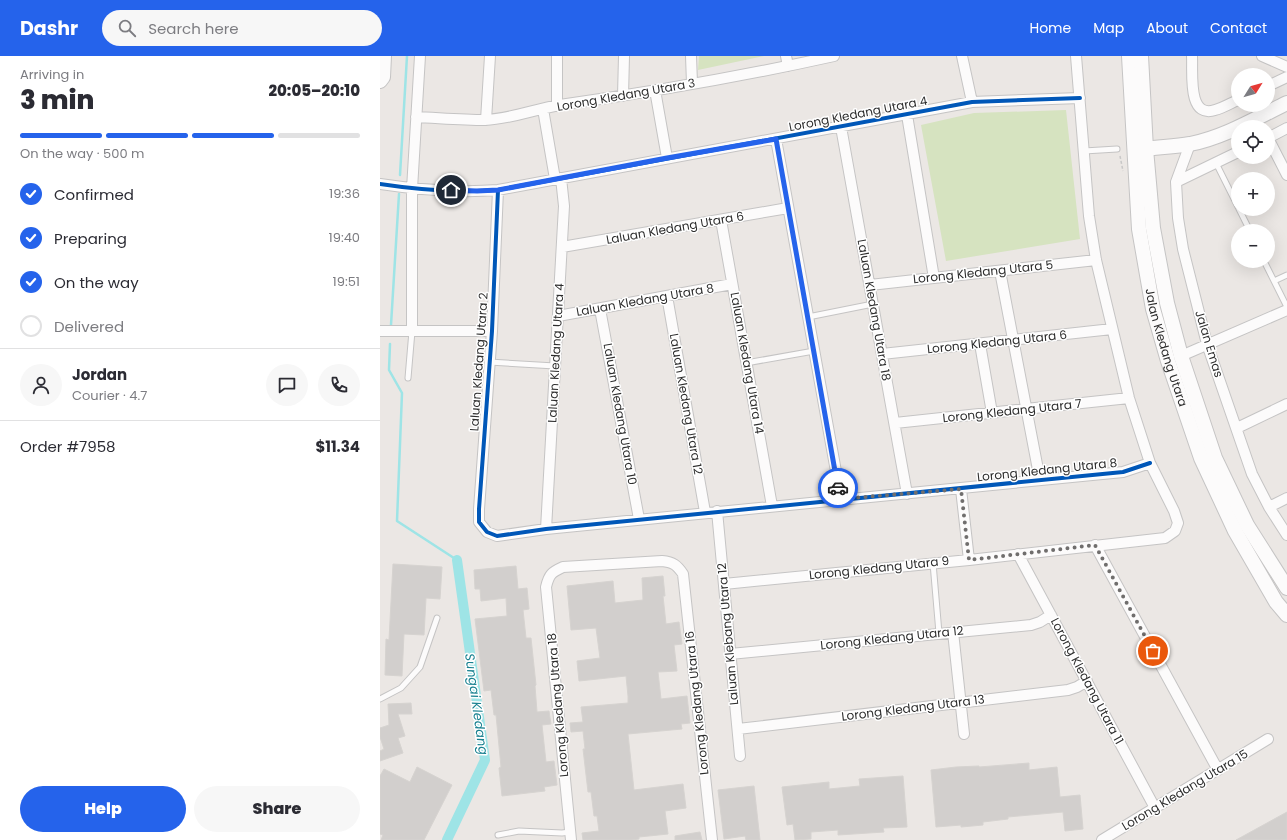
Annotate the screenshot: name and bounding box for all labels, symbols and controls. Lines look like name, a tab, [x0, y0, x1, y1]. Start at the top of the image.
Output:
search box	[102, 10, 382, 46]
text: Dashr	[20, 15, 78, 42]
icon: search	[116, 17, 138, 39]
text: Search here	[148, 18, 239, 39]
text: Home	[1029, 18, 1071, 38]
text: Map	[1093, 18, 1124, 38]
text: About	[1146, 18, 1188, 38]
text: Contact	[1210, 18, 1267, 38]
text: Arriving in	[20, 65, 84, 84]
north arrow	[1231, 68, 1275, 112]
map controls	[1231, 68, 1275, 268]
street label: Lorong Kledang Utara 3	[555, 74, 696, 115]
text: 20:05–20:10	[268, 80, 360, 101]
text: 3 min	[20, 82, 94, 118]
street label: Lorong Kledang Utara 4	[787, 92, 929, 135]
button: locate	[1231, 120, 1275, 164]
text: On the way · 500 m	[20, 144, 144, 163]
button: +	[1231, 172, 1275, 216]
pin	[434, 173, 468, 207]
icon: home	[440, 179, 462, 201]
icon: check	[20, 183, 42, 205]
text: Confirmed	[54, 184, 134, 205]
text: 19:36	[329, 184, 360, 203]
street label: Laluan Kledang Utara 6	[605, 207, 745, 248]
button: −	[1231, 224, 1275, 268]
icon: check	[20, 227, 42, 249]
text: Preparing	[54, 228, 127, 249]
text: 19:40	[329, 228, 360, 247]
street label: Laluan Kledang Utara 18	[854, 238, 895, 382]
street label: Lorong Kledang Utara 5	[912, 256, 1054, 287]
icon: check	[20, 271, 42, 293]
text: On the way	[54, 272, 139, 293]
text: 19:51	[333, 272, 360, 291]
street label: Laluan Kledang Utara 8	[575, 279, 715, 320]
street label: Laluan Kledang Utara 4	[543, 282, 568, 423]
street label: Jalan Kledang Utara	[1142, 287, 1192, 409]
street label: Laluan Kledang Utara 14	[727, 291, 768, 435]
street label: Laluan Kledang Utara 2	[465, 292, 492, 432]
street label: Jalan Emas	[1191, 308, 1228, 379]
text: Delivered	[54, 316, 124, 337]
street label: Lorong Kledang Utara 6	[926, 326, 1068, 357]
street label: Laluan Kledang Utara 12	[666, 332, 707, 476]
street label: Laluan Kledang Utara 10	[600, 342, 641, 486]
button: person	[20, 364, 62, 406]
text: Jordan	[72, 364, 127, 385]
button: chat	[266, 364, 308, 406]
button: phone	[318, 364, 360, 406]
text: Courier · 4.7	[72, 386, 147, 405]
street label: Lorong Kledang Utara 7	[942, 395, 1083, 426]
text: Order #7958	[20, 436, 116, 457]
text: $11.34	[315, 436, 360, 457]
street label: Lorong Kledang Utara 8	[976, 454, 1118, 485]
courier	[818, 468, 858, 508]
icon: car	[827, 477, 849, 499]
street label: Lorong Kledang Utara 9	[808, 552, 950, 583]
street label: Laluan Klebang Utara 12	[713, 562, 742, 706]
street label: Lorong Kledang Utara 11	[1047, 615, 1128, 747]
street label: Lorong Kledang Utara 12	[819, 622, 965, 653]
street label: Lorong Kledang Utara 16	[680, 630, 713, 776]
street label: Lorong Kledang Utara 18	[543, 632, 572, 778]
pin	[1136, 634, 1170, 668]
icon: bag	[1142, 640, 1164, 662]
water label: Sungai Kledang	[460, 652, 493, 756]
street label: Lorong Kledang Utara 13	[840, 690, 985, 725]
street label: Lorong Kledang Utara 15	[1118, 745, 1251, 834]
button: Help	[20, 786, 186, 832]
button: Share	[194, 786, 360, 832]

